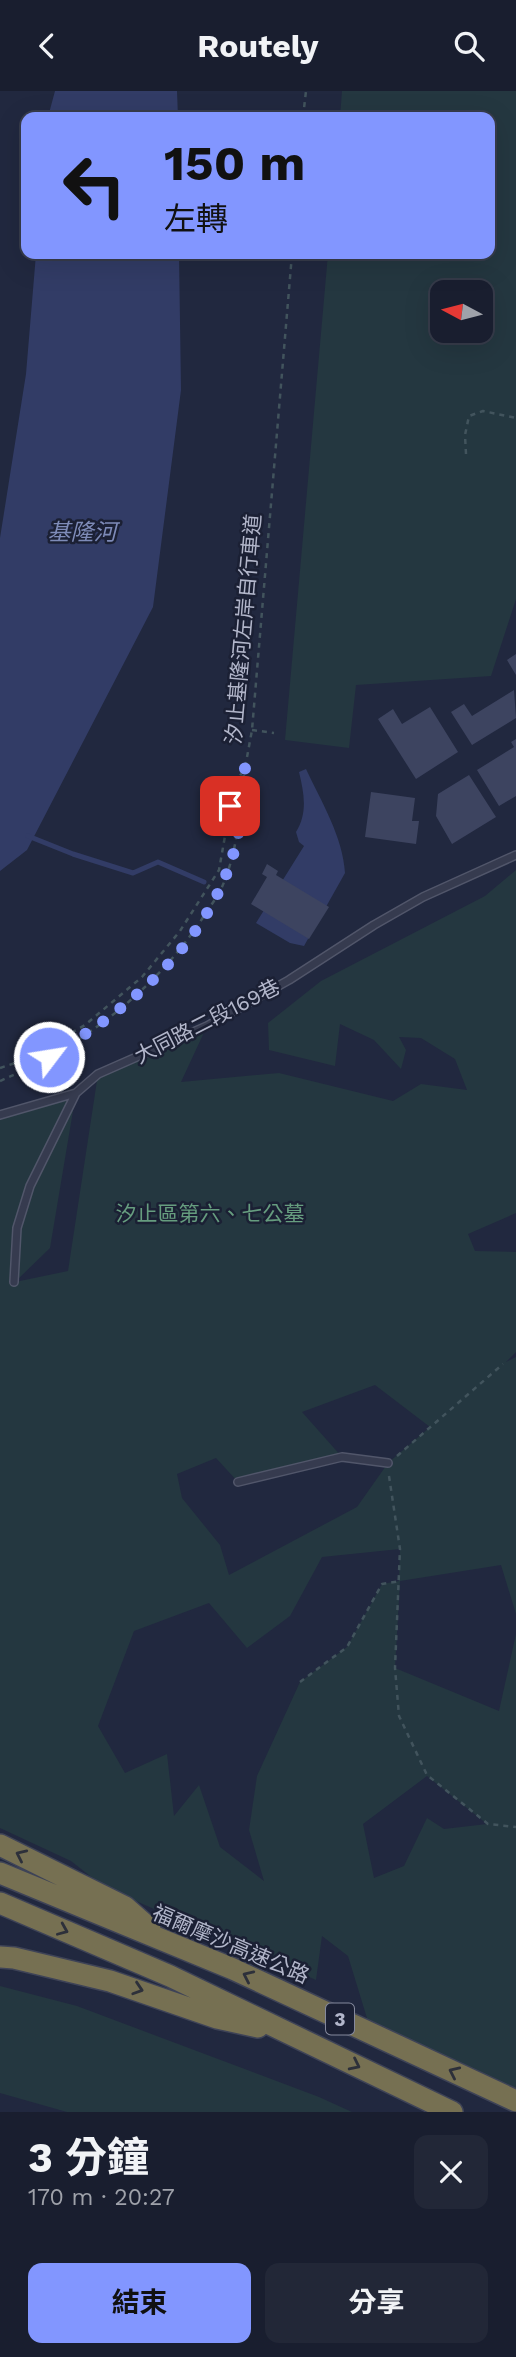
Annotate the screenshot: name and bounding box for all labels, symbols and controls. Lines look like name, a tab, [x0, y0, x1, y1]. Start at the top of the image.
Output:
icon: back	[28, 27, 66, 65]
text: Routely	[197, 27, 319, 65]
icon: search	[450, 27, 488, 65]
text: 150 m	[164, 134, 305, 192]
icon: left	[49, 140, 140, 231]
text: 左轉	[164, 200, 228, 238]
north arrow	[430, 280, 494, 343]
map controls	[430, 280, 493, 343]
street label: 汐止基隆河左岸自行車道	[220, 513, 266, 745]
water label: 基隆河	[48, 519, 121, 546]
pin	[200, 776, 260, 836]
icon: arrive	[211, 787, 249, 825]
street label: 大同路二段169巷	[130, 974, 284, 1068]
position arrow	[12, 1020, 86, 1094]
park label: 汐止區第六、七公墓	[116, 1201, 305, 1226]
one-way arrow	[16, 1849, 28, 1863]
street label: 福爾摩沙高速公路	[149, 1900, 313, 1988]
one-way arrow	[55, 1922, 68, 1936]
one-way arrow	[243, 1970, 255, 1984]
one-way arrow	[131, 1981, 143, 1996]
road number: 3	[326, 2003, 354, 2035]
one-way arrow	[348, 2056, 360, 2070]
one-way arrow	[449, 2066, 461, 2080]
text: 3 分鐘	[28, 2133, 149, 2182]
button: close	[414, 2135, 488, 2209]
text: 170 m · 20:27	[28, 2184, 175, 2211]
button: 結束	[28, 2263, 251, 2343]
button: 分享	[265, 2263, 488, 2343]

